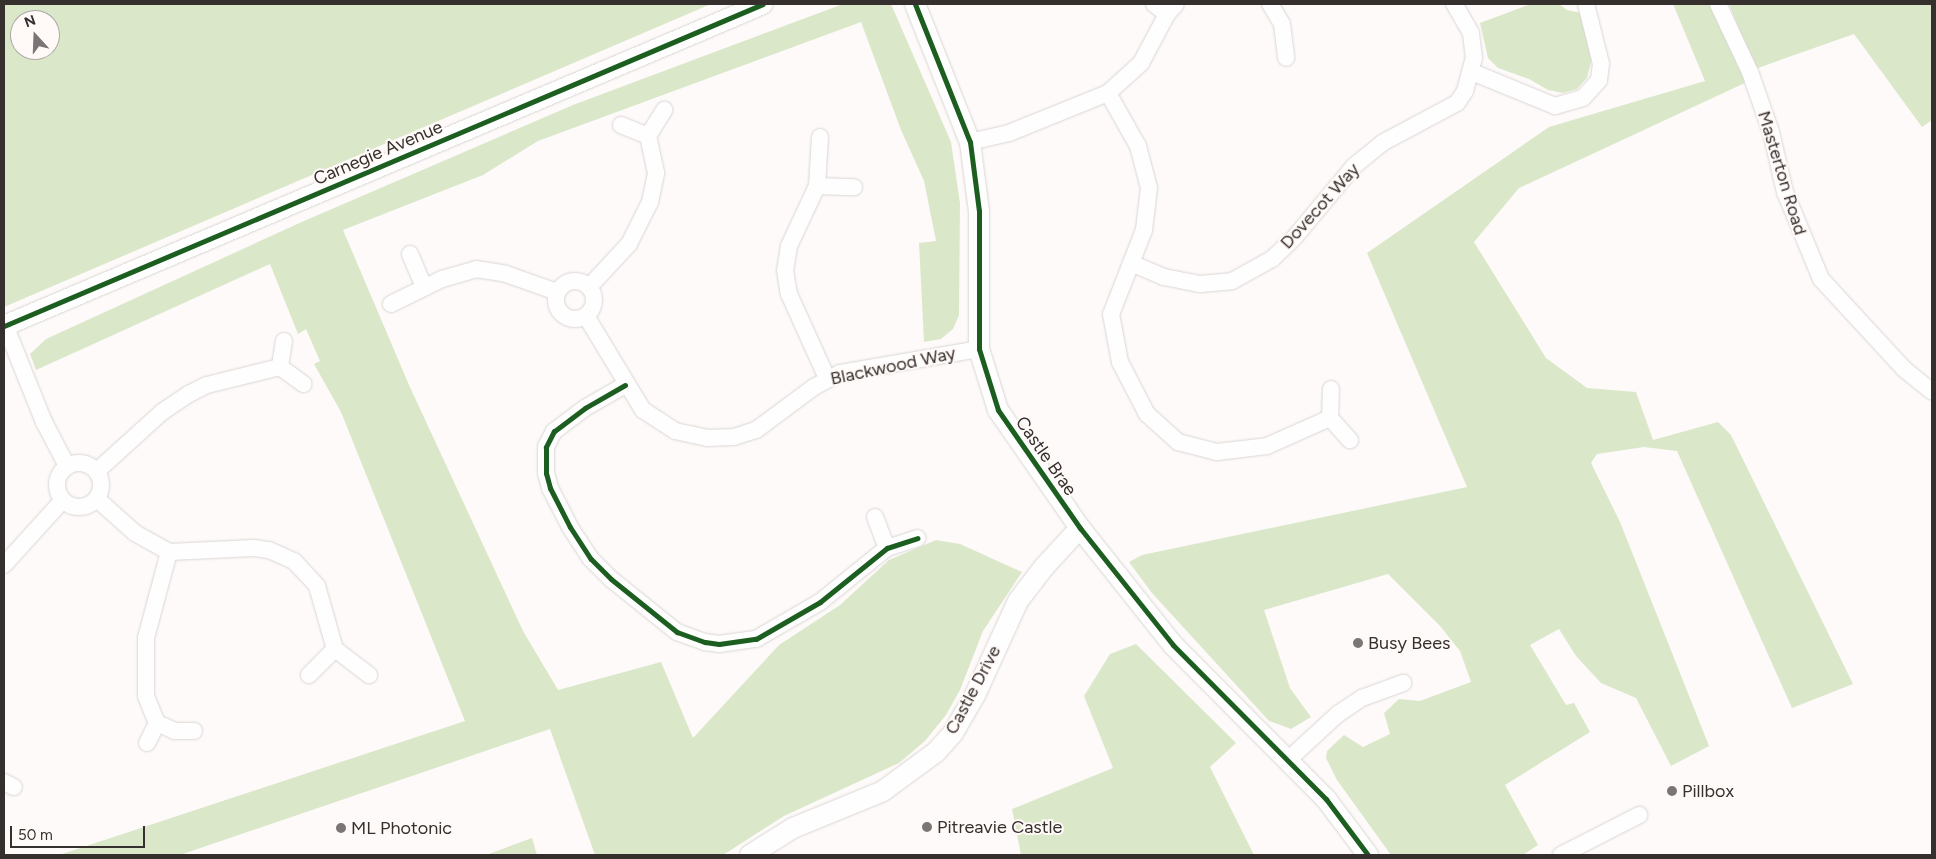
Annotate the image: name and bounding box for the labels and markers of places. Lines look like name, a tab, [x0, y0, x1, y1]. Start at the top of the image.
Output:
place label: Busy Bees	[1368, 632, 1450, 654]
marker: Busy Bees	[1352, 637, 1364, 649]
place label: Pillbox	[1682, 780, 1734, 802]
marker: Pillbox	[1666, 785, 1678, 797]
place label: Pitreavie Castle	[937, 816, 1062, 838]
place label: ML Photonic	[351, 817, 452, 839]
marker: Pitreavie Castle	[921, 821, 933, 833]
marker: ML Photonic	[335, 822, 347, 834]

